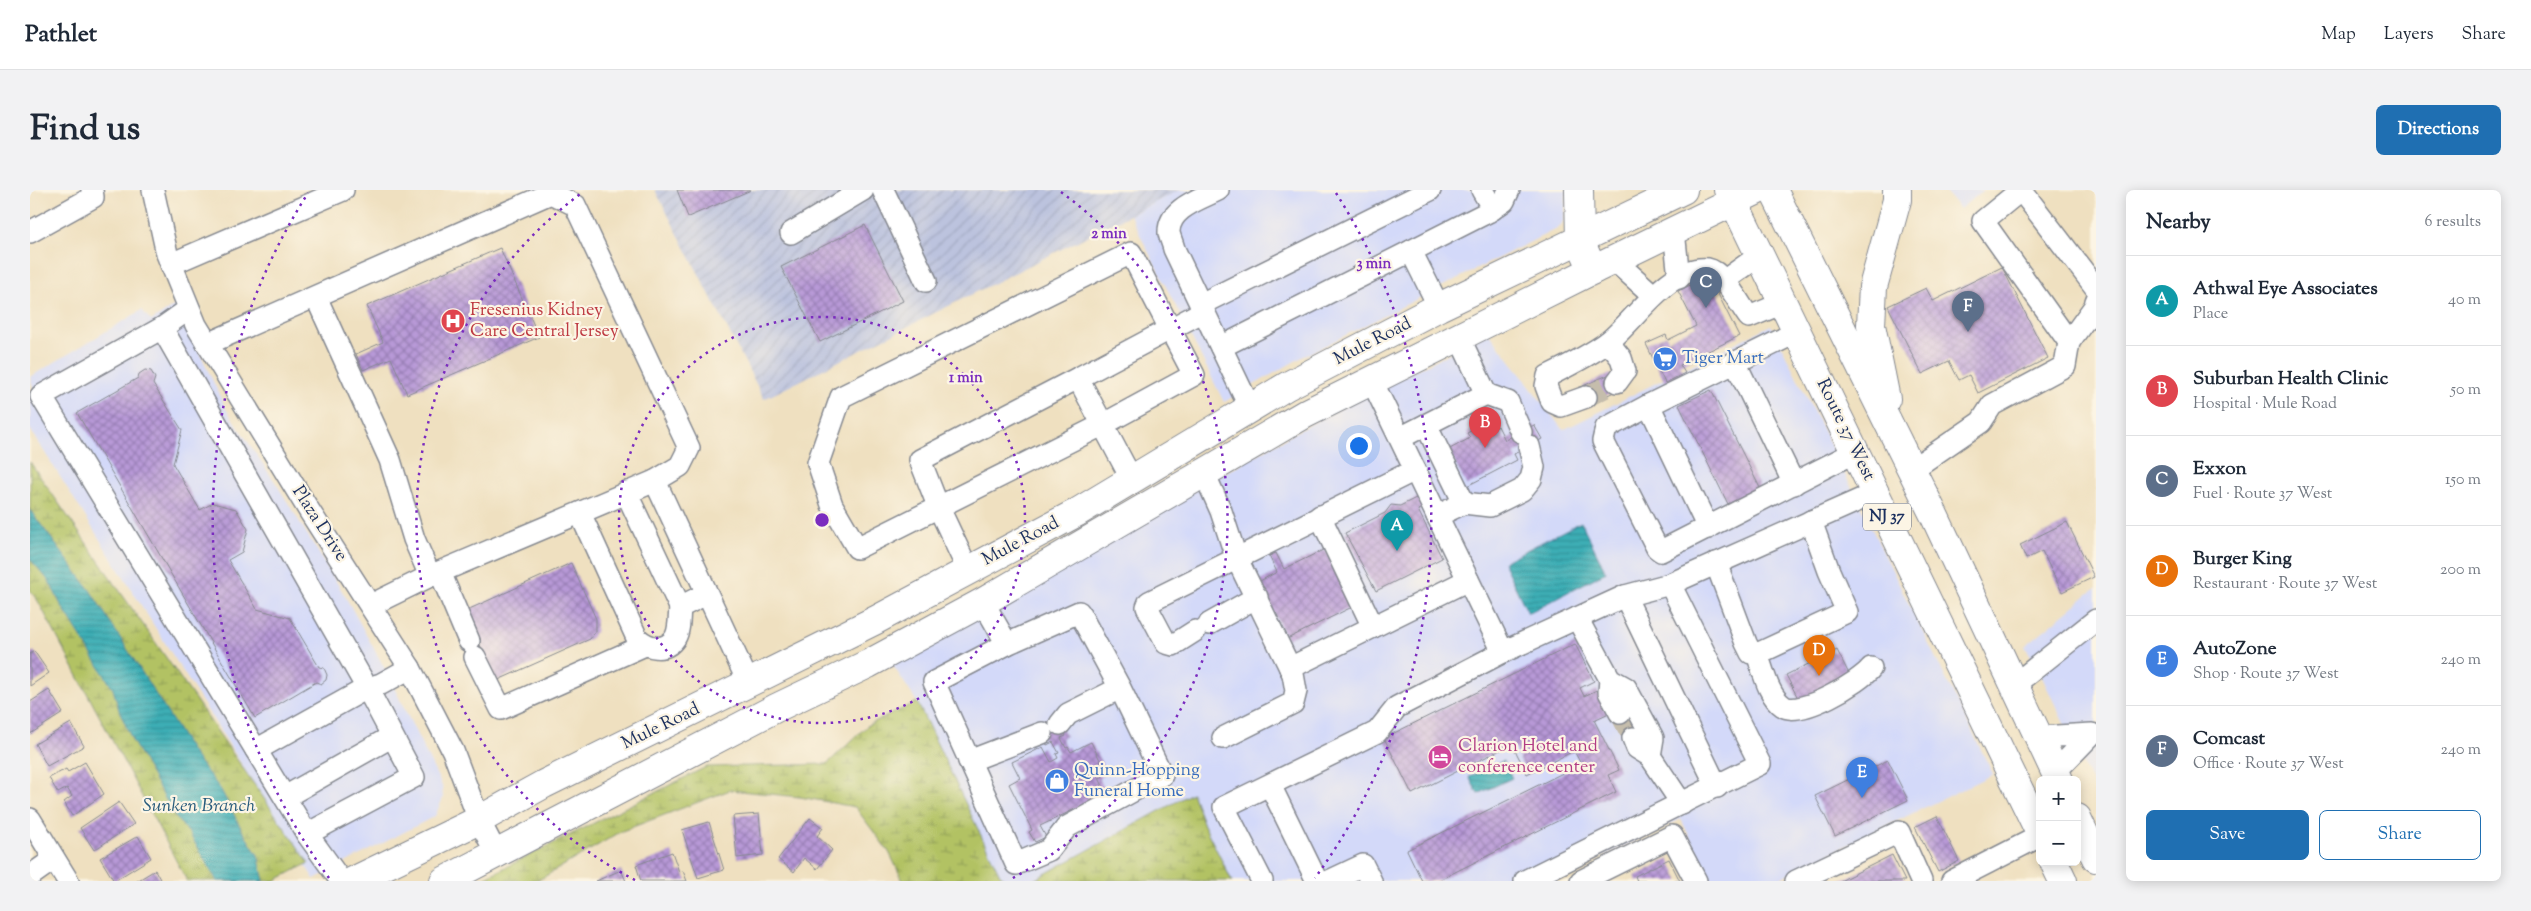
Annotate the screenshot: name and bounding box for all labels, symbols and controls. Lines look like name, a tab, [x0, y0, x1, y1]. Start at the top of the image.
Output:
text: Pathlet	[25, 18, 97, 52]
text: Map	[2321, 22, 2356, 48]
text: Layers	[2384, 22, 2434, 48]
text: Share	[2462, 22, 2506, 48]
text: Find us	[30, 105, 140, 156]
button: Directions	[2376, 105, 2501, 155]
text: Nearby	[2146, 208, 2211, 238]
text: 6 results	[2425, 211, 2481, 234]
text: 2 min	[1091, 224, 1127, 245]
text: 3 min	[1357, 254, 1392, 275]
pin: C	[1690, 267, 1722, 308]
text: Athwal Eye Associates	[2193, 276, 2378, 303]
text: A	[2156, 289, 2169, 312]
text: 40 m	[2448, 289, 2481, 312]
pin: F	[1952, 291, 1984, 332]
place label: Fresenius Kidney Care Central Jersey	[470, 298, 619, 345]
text: Place	[2193, 303, 2228, 326]
hospital icon: Fresenius Kidney Care Central Jersey	[440, 308, 466, 334]
street label: Mule Road	[1330, 311, 1416, 373]
supermarket icon: Tiger Mart	[1652, 346, 1678, 372]
place label: Tiger Mart	[1682, 346, 1764, 372]
text: Suburban Health Clinic	[2193, 366, 2388, 393]
text: 1 min	[949, 368, 983, 389]
street label: Route 37 West	[1809, 374, 1881, 486]
text: B	[2157, 379, 2167, 402]
text: 50 m	[2450, 379, 2481, 402]
text: Hospital · Mule Road	[2193, 393, 2337, 416]
pin: B	[1469, 407, 1501, 448]
your location	[1346, 433, 1372, 459]
text: Exxon	[2193, 456, 2247, 483]
text: C	[2156, 469, 2168, 492]
text: 150 m	[2445, 469, 2481, 492]
street label: Plaza Drive	[285, 481, 353, 567]
text: Fuel · Route 37 West	[2193, 483, 2332, 506]
road number: NJ 37	[1863, 504, 1911, 531]
pin: A	[1381, 510, 1413, 551]
centre of rings	[813, 511, 831, 529]
street label: Mule Road	[978, 511, 1064, 573]
text: Burger King	[2193, 546, 2292, 573]
text: D	[2156, 559, 2168, 582]
text: 200 m	[2440, 559, 2481, 582]
text: Restaurant · Route 37 West	[2193, 573, 2377, 596]
pin: D	[1803, 635, 1835, 676]
text: AutoZone	[2193, 636, 2277, 663]
text: E	[2157, 649, 2167, 672]
text: 240 m	[2440, 649, 2481, 672]
text: Shop · Route 37 West	[2193, 663, 2339, 686]
street label: Mule Road	[617, 697, 705, 757]
text: Comcast	[2193, 726, 2265, 753]
place label: Clarion Hotel and conference center	[1458, 734, 1598, 781]
text: F	[2158, 739, 2166, 762]
text: 240 m	[2440, 739, 2481, 762]
hotel icon: Clarion Hotel and conference center	[1427, 744, 1453, 770]
text: Office · Route 37 West	[2193, 753, 2344, 776]
pin: E	[1846, 757, 1878, 798]
place label: Quinn-Hopping Funeral Home	[1074, 758, 1200, 805]
shop icon: Quinn-Hopping Funeral Home	[1044, 768, 1070, 794]
map controls	[2036, 776, 2081, 866]
button: +	[2036, 776, 2081, 821]
water label: Sunken Branch	[143, 793, 256, 820]
button: Save	[2146, 810, 2309, 860]
button: Share	[2319, 810, 2481, 860]
button: −	[2036, 821, 2081, 866]

